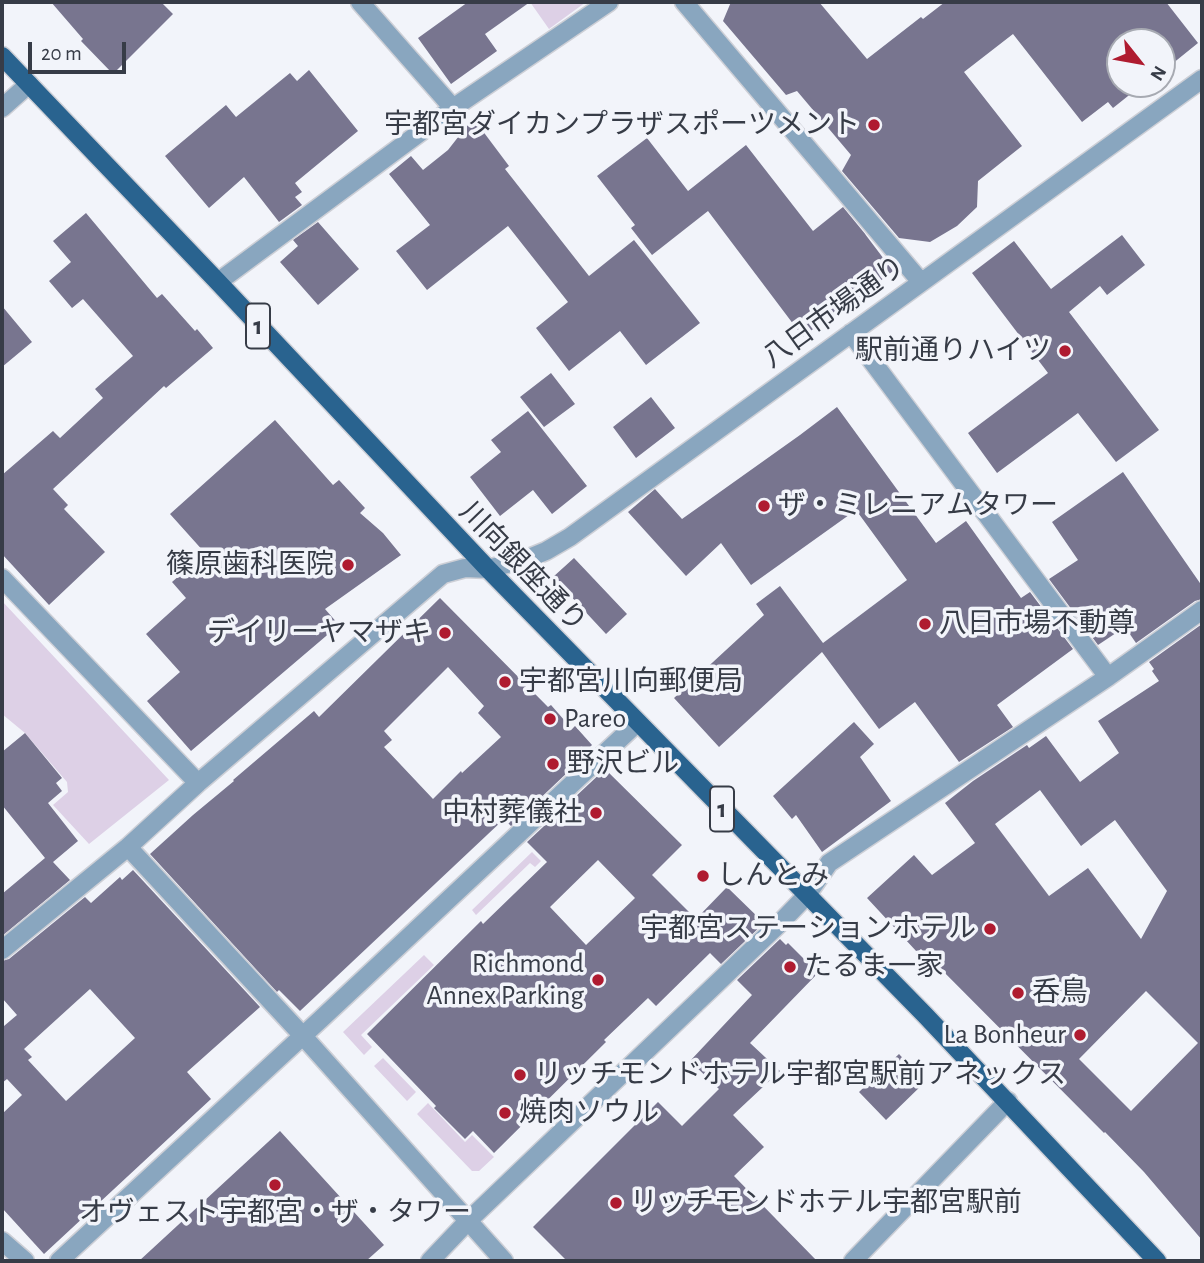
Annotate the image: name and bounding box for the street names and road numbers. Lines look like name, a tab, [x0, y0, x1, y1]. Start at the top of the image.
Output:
street label: 八日市場通り	[756, 249, 912, 375]
road number: 1	[246, 304, 270, 348]
street label: 川向銀座通り	[453, 495, 593, 639]
road number: 1	[710, 786, 734, 832]

